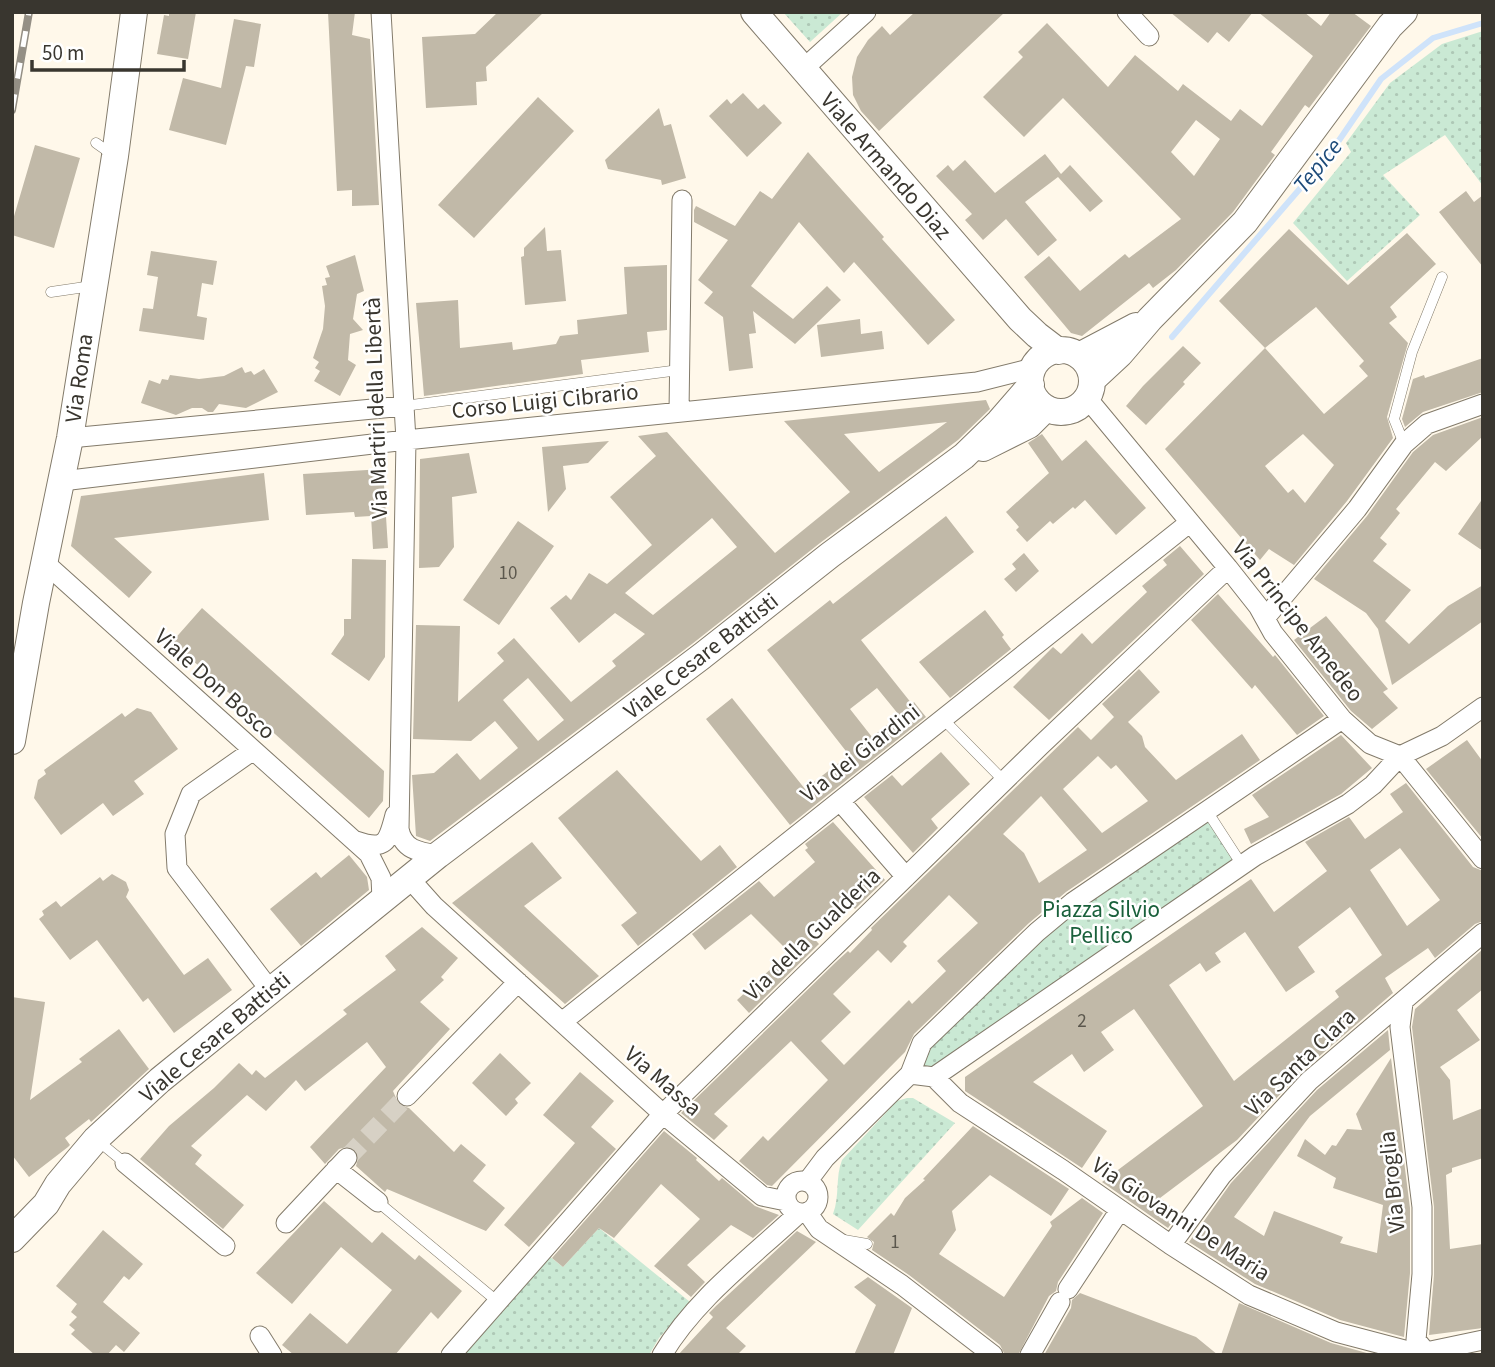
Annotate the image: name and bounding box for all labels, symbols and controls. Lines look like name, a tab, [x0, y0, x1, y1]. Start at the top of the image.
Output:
scale bar	[32, 28, 184, 72]
text: 50 m	[42, 38, 84, 68]
street label: Viale Armando Diaz	[813, 85, 960, 247]
water label: Tepice	[1285, 131, 1351, 201]
street label: Via Martiri della Libertà	[356, 297, 396, 519]
street label: Via Roma	[56, 331, 102, 425]
street label: Corso Luigi Cibrario	[450, 375, 640, 427]
street label: Via Principe Amedeo	[1224, 533, 1372, 709]
house number: 10	[499, 560, 517, 587]
street label: Viale Cesare Battisti	[617, 585, 785, 727]
street label: Viale Don Bosco	[147, 621, 283, 747]
street label: Via dei Giardini	[793, 696, 927, 810]
street label: Via della Gualderia	[736, 860, 888, 1008]
park label: Piazza Silvio Pellico	[1042, 893, 1160, 952]
street label: Viale Cesare Battisti	[132, 964, 298, 1110]
street label: Via Santa Clara	[1237, 1000, 1363, 1124]
house number: 2	[1077, 1008, 1087, 1035]
street label: Via Massa	[617, 1038, 709, 1124]
street label: Via Broglia	[1370, 1129, 1414, 1235]
street label: Via Giovanni De Maria	[1085, 1149, 1277, 1289]
house number: 1	[890, 1229, 900, 1256]

